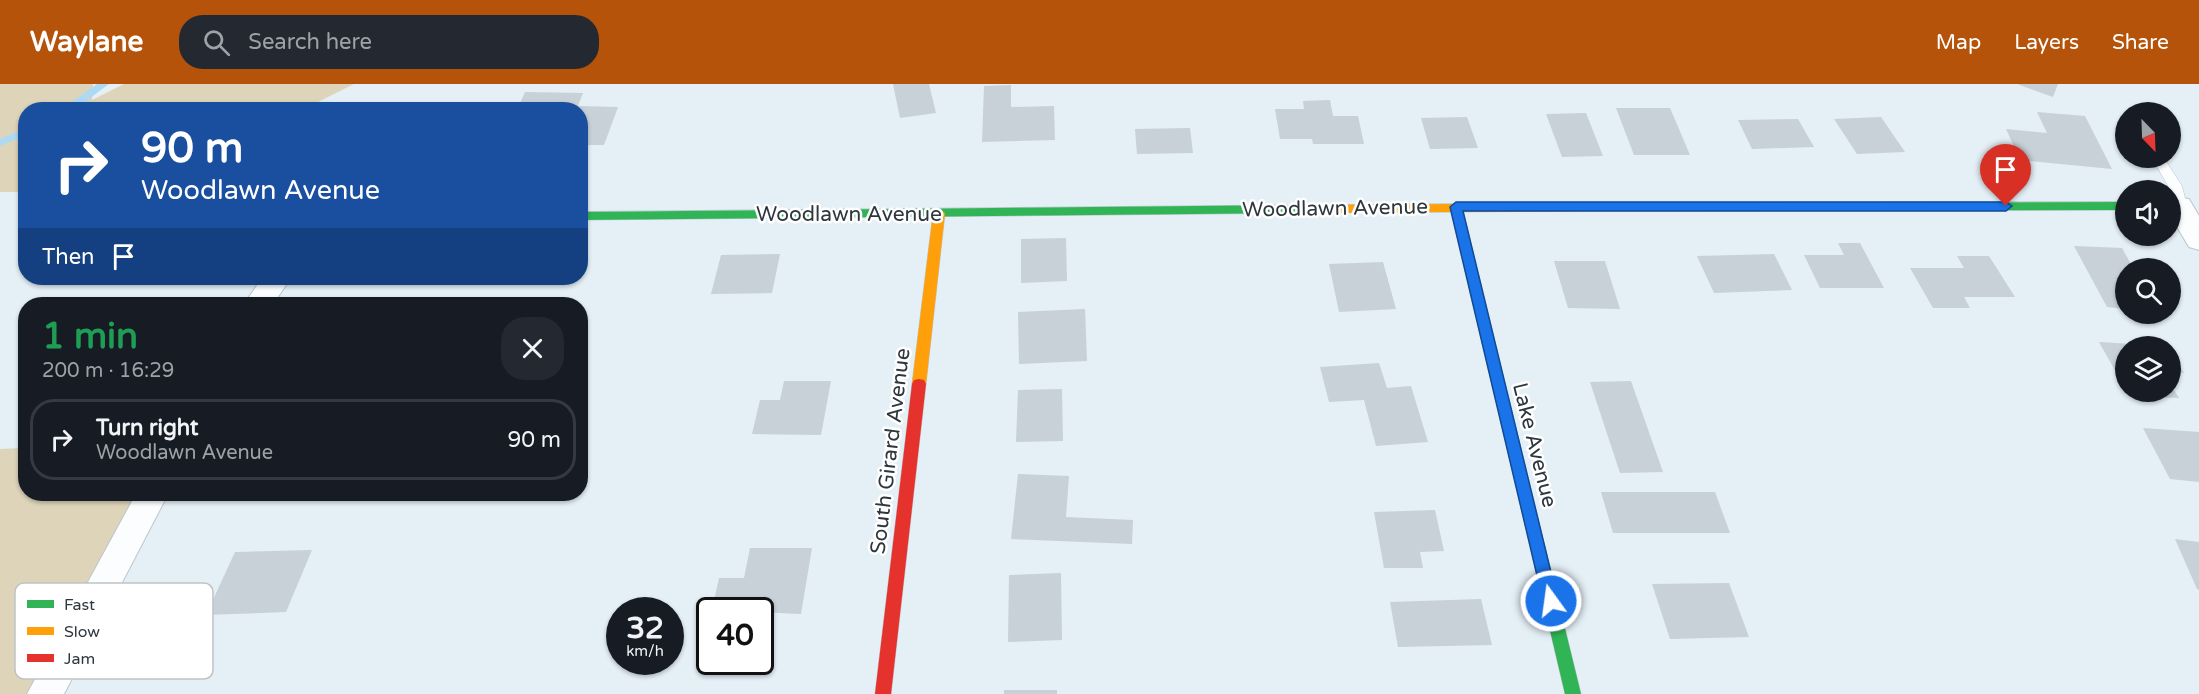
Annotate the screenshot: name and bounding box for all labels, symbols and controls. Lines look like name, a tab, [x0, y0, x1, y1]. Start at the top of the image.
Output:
search box	[179, 15, 599, 69]
text: Waylane	[30, 25, 143, 59]
icon: search	[200, 26, 233, 59]
text: Search here	[248, 29, 372, 55]
text: Map	[1936, 30, 1981, 55]
text: Layers	[2014, 30, 2079, 55]
text: Share	[2112, 30, 2169, 55]
north arrow	[2115, 102, 2181, 168]
map controls	[2115, 102, 2181, 402]
text: 90 m	[141, 123, 243, 174]
icon: right	[42, 126, 120, 204]
pin	[1980, 144, 2031, 206]
icon: arrive	[1989, 153, 2022, 186]
text: Woodlawn Avenue	[141, 174, 380, 207]
button: sound	[2115, 180, 2181, 246]
street label: Woodlawn Avenue	[1242, 194, 1428, 223]
street label: Woodlawn Avenue	[756, 202, 942, 227]
icon: arrive	[107, 240, 140, 273]
text: Then	[42, 244, 95, 270]
button: search	[2115, 258, 2181, 324]
text: 1 min	[42, 315, 138, 358]
button: close	[501, 317, 564, 380]
button: layers	[2115, 336, 2181, 402]
street label: South Girard Avenue	[865, 347, 916, 555]
text: 200 m · 16:29	[42, 359, 174, 383]
street label: Lake Avenue	[1507, 380, 1562, 510]
text: Turn right	[96, 415, 198, 441]
icon: right	[45, 423, 78, 456]
text: 90 m	[507, 427, 561, 453]
text: Woodlawn Avenue	[96, 441, 273, 465]
position arrow	[1519, 569, 1583, 633]
legend	[15, 583, 213, 679]
text: Fast	[64, 595, 95, 615]
speed limit sign: 40	[696, 597, 774, 675]
text: 32	[626, 610, 664, 647]
text: Slow	[64, 622, 100, 642]
text: km/h	[626, 642, 664, 660]
text: Jam	[64, 649, 95, 669]

